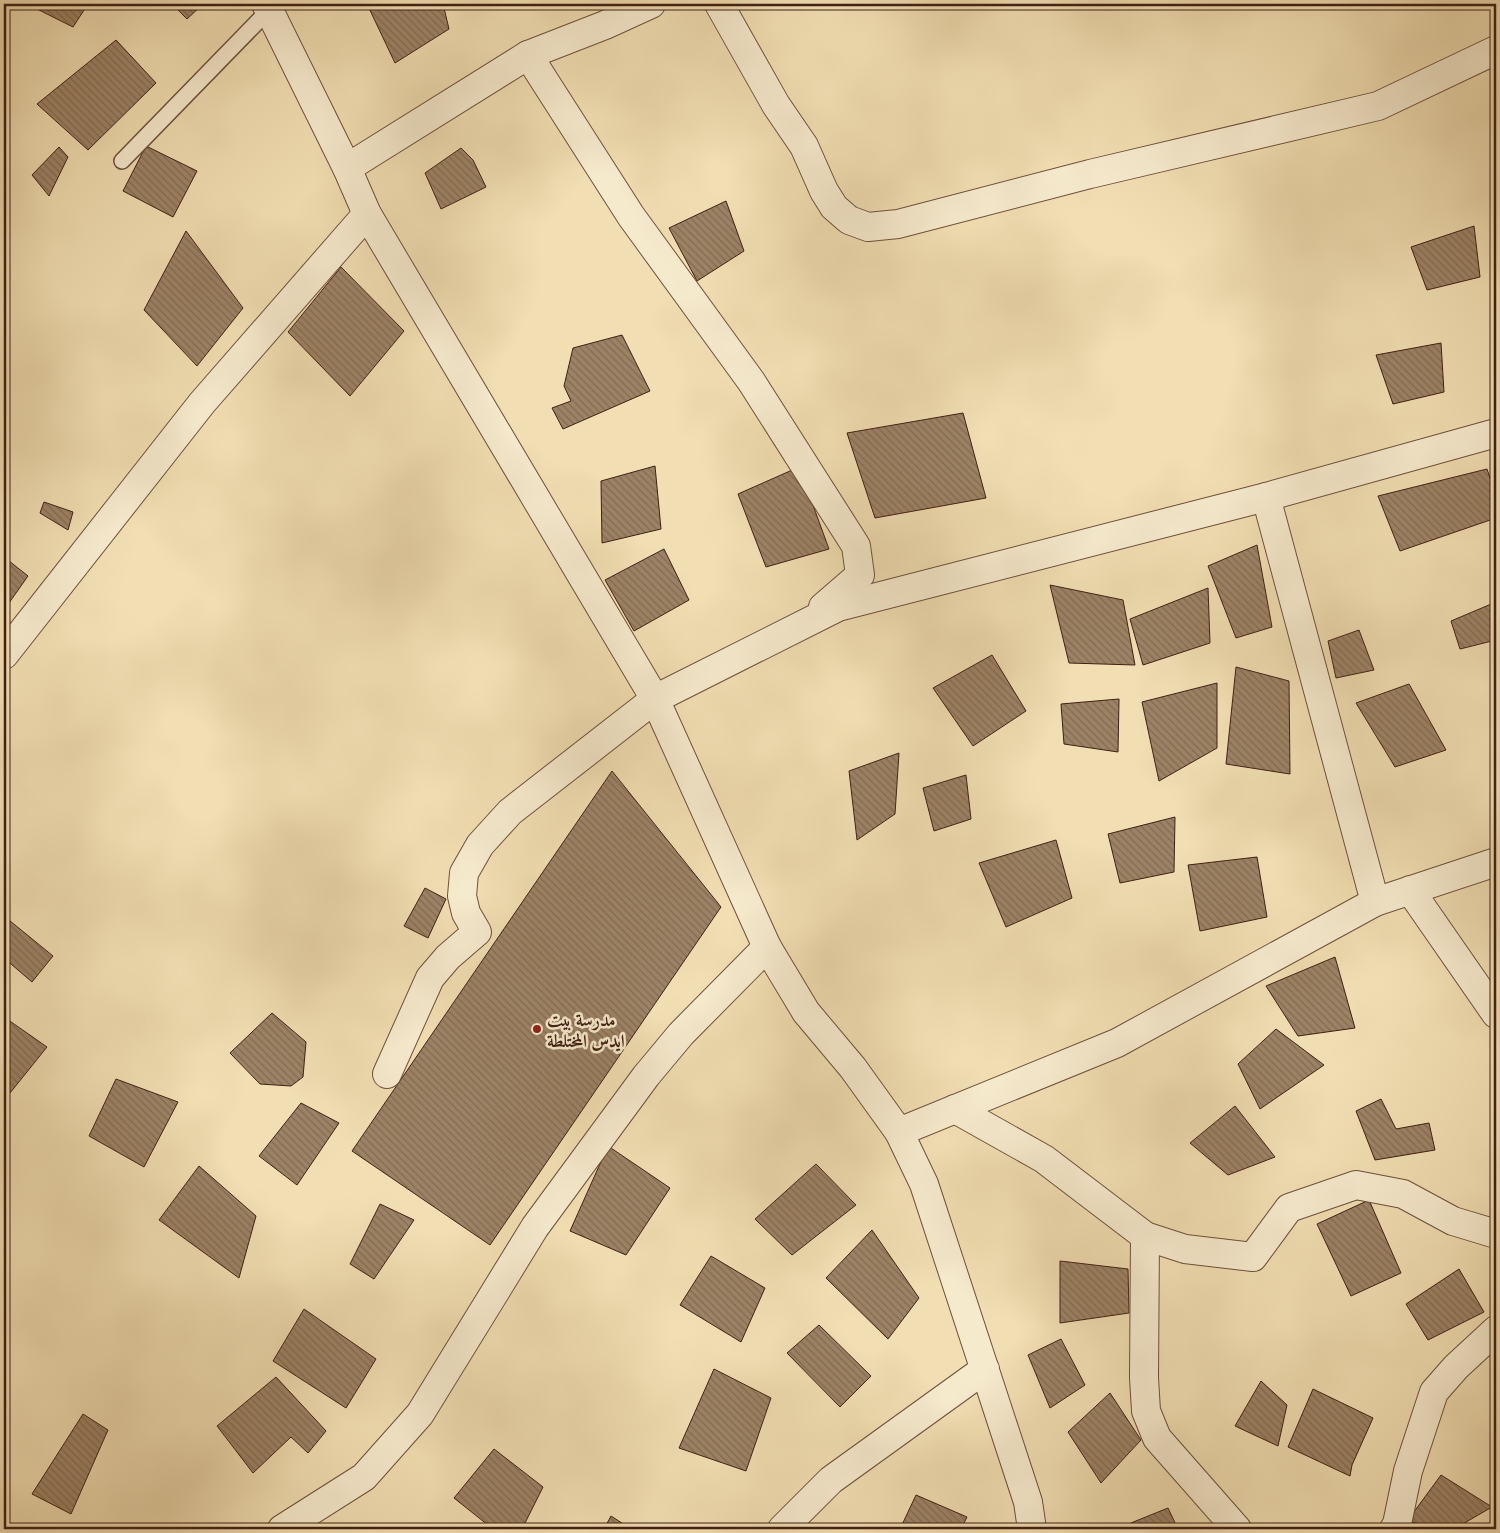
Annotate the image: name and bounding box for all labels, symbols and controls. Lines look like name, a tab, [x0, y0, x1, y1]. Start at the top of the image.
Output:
place label: مدرسة بيت ايدس المختلطة	[547, 1008, 625, 1052]
marker: مدرسة بيت ايدس المختلطة	[531, 1023, 543, 1035]

